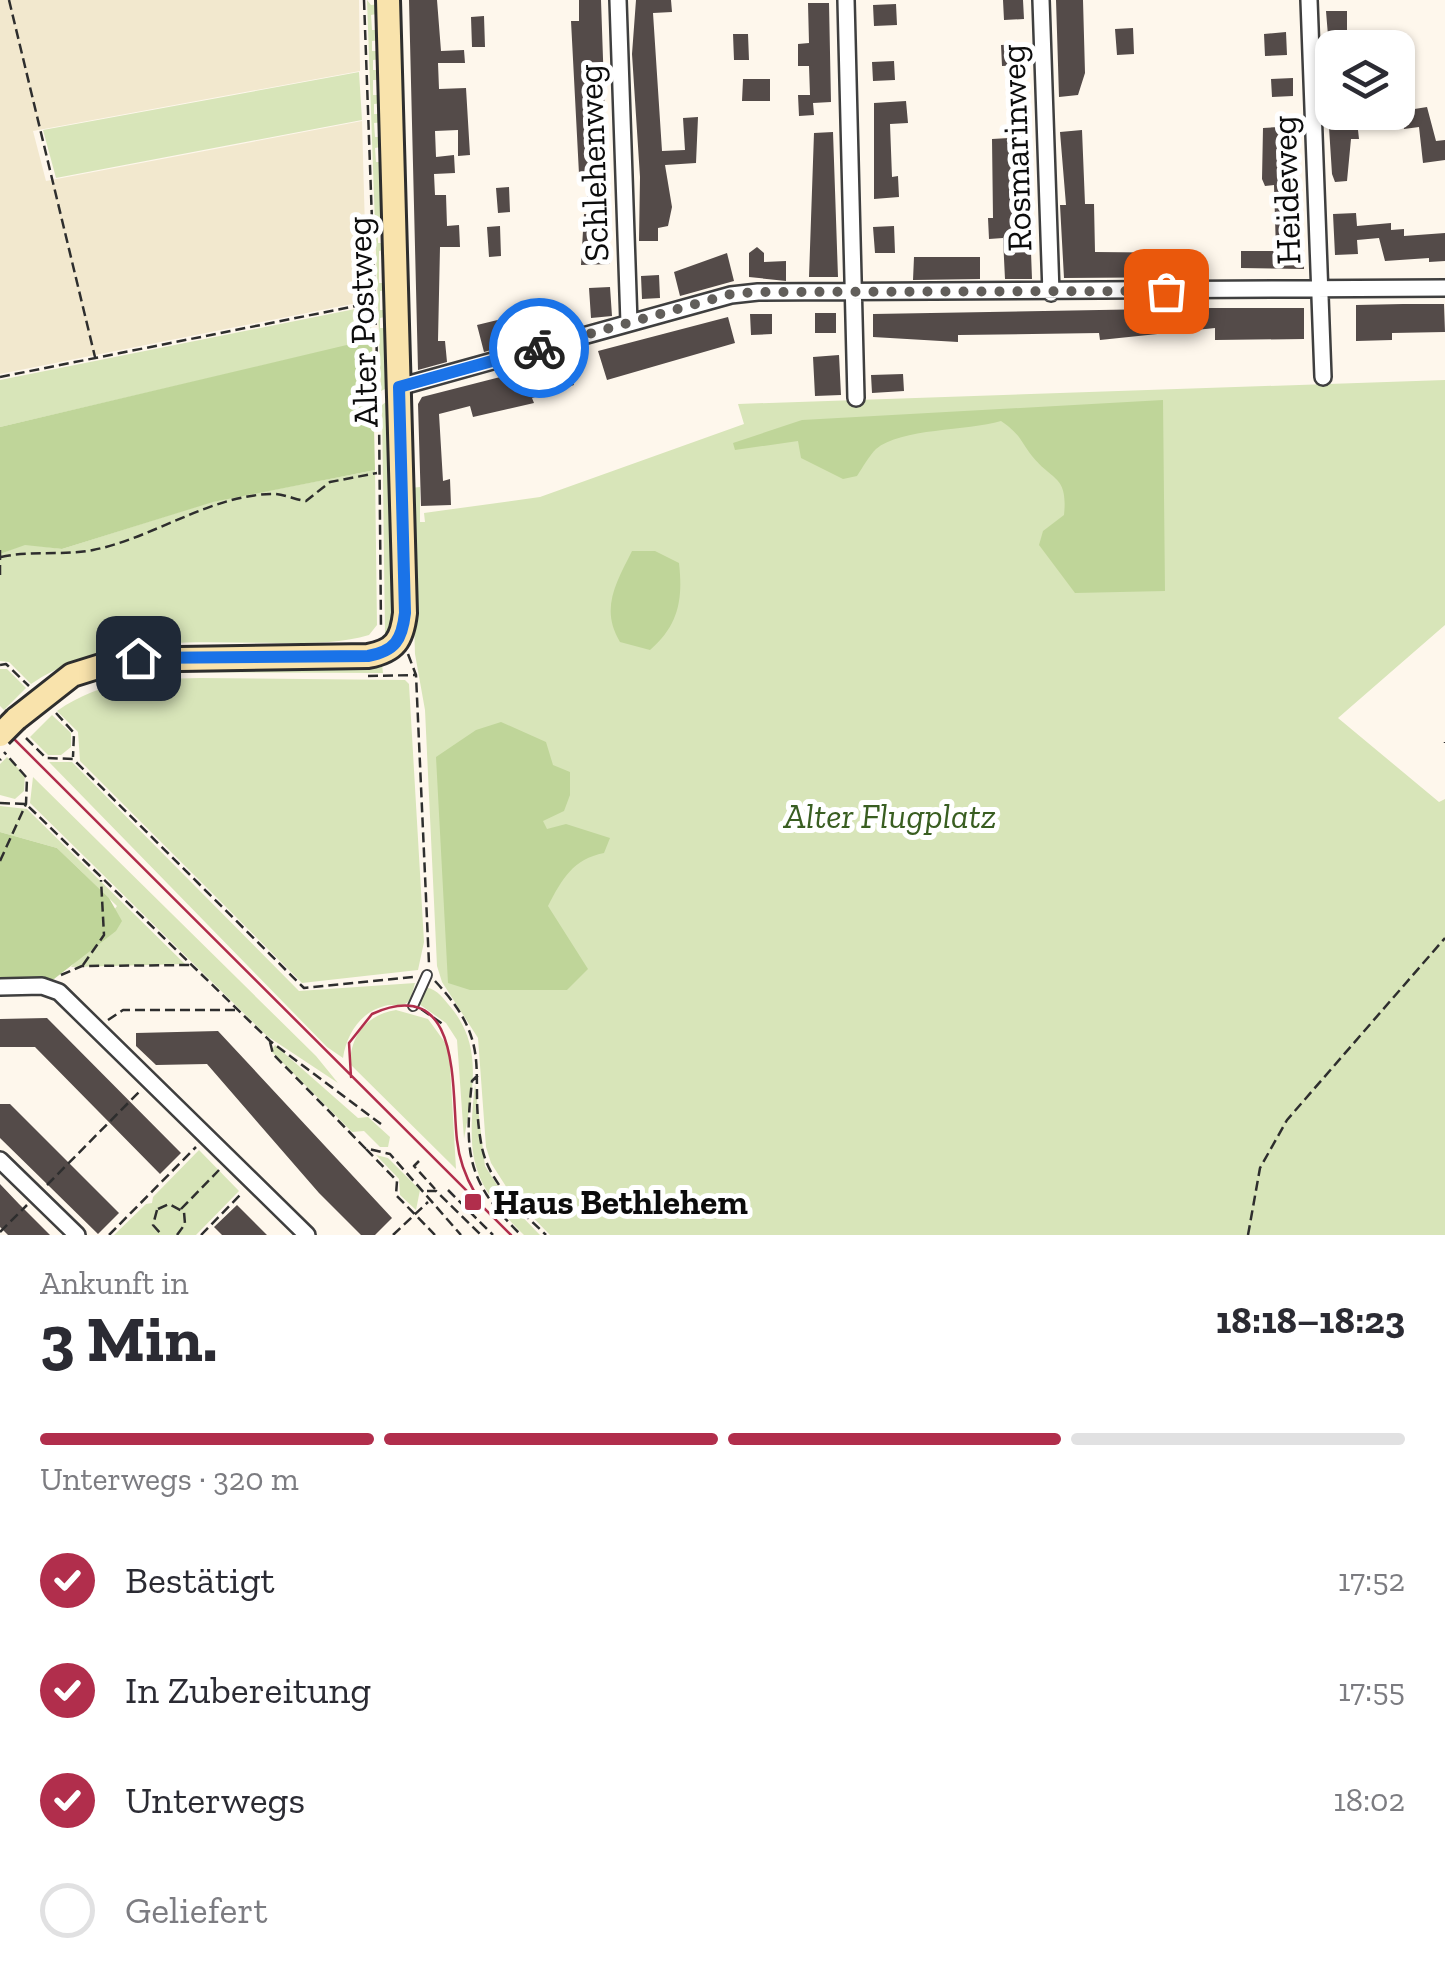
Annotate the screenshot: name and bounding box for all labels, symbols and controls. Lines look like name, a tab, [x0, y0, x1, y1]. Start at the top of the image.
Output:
map controls	[1315, 30, 1415, 130]
button: layers	[1315, 30, 1415, 130]
street label: Rosmarinweg	[991, 44, 1041, 252]
street label: Schlehenweg	[569, 63, 617, 263]
street label: Heideweg	[1262, 115, 1310, 265]
street label: Alter Postweg	[337, 216, 387, 428]
pin	[1124, 249, 1209, 334]
icon: bag	[1139, 264, 1194, 319]
courier	[489, 298, 589, 398]
icon: bike	[512, 321, 567, 376]
pin	[96, 616, 181, 701]
icon: home	[111, 631, 166, 686]
park label: Alter Flugplatz	[783, 795, 996, 837]
place label: Haus Bethlehem	[493, 1181, 748, 1223]
marker: Haus Bethlehem	[462, 1191, 484, 1213]
text: Ankunft in	[40, 1264, 189, 1302]
text: 18:18–18:23	[1216, 1297, 1405, 1343]
text: 3 Min.	[40, 1300, 218, 1378]
text: Unterwegs · 320 m	[40, 1460, 299, 1498]
icon: check	[40, 1553, 95, 1608]
text: Bestätigt	[125, 1557, 275, 1603]
text: 17:52	[1338, 1561, 1405, 1599]
icon: check	[40, 1663, 95, 1718]
text: In Zubereitung	[125, 1667, 371, 1713]
text: 17:55	[1338, 1671, 1405, 1709]
icon: check	[40, 1773, 95, 1828]
text: Unterwegs	[125, 1777, 305, 1823]
text: 18:02	[1333, 1781, 1405, 1819]
text: Geliefert	[125, 1887, 268, 1933]

